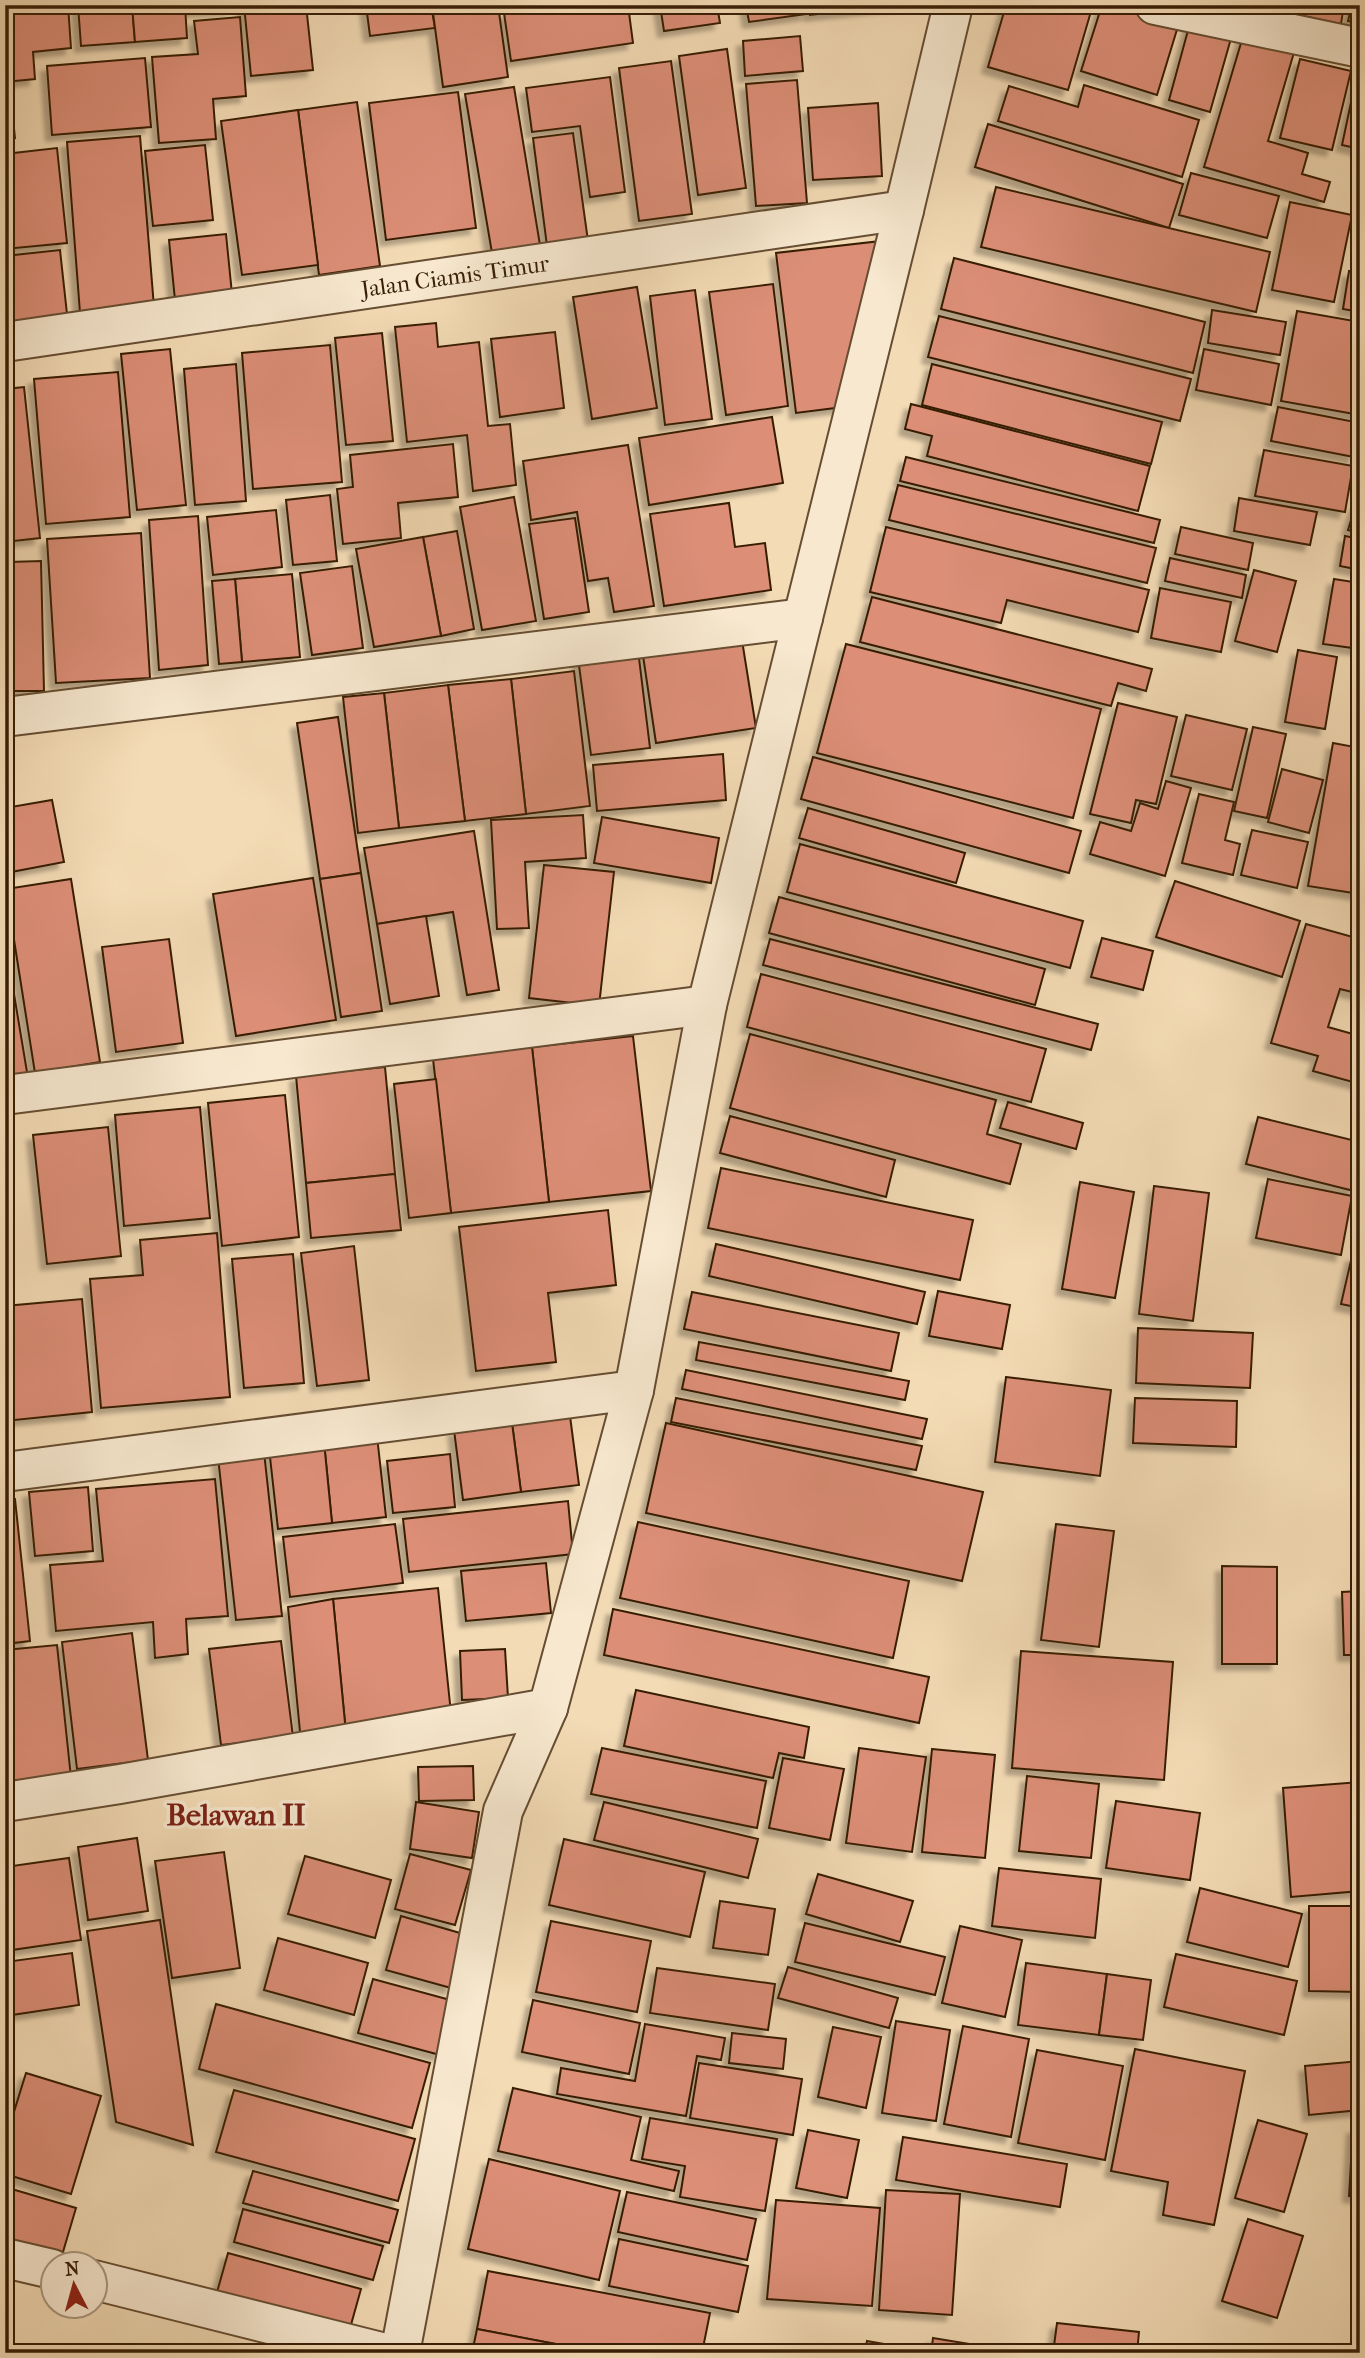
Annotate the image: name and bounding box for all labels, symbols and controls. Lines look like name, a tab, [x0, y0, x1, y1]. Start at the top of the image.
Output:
street label: Jalan Ciamis Timur	[357, 250, 551, 303]
district label: Belawan II	[167, 1798, 306, 1833]
north arrow	[38, 2250, 108, 2320]
text: N	[64, 2257, 81, 2281]

